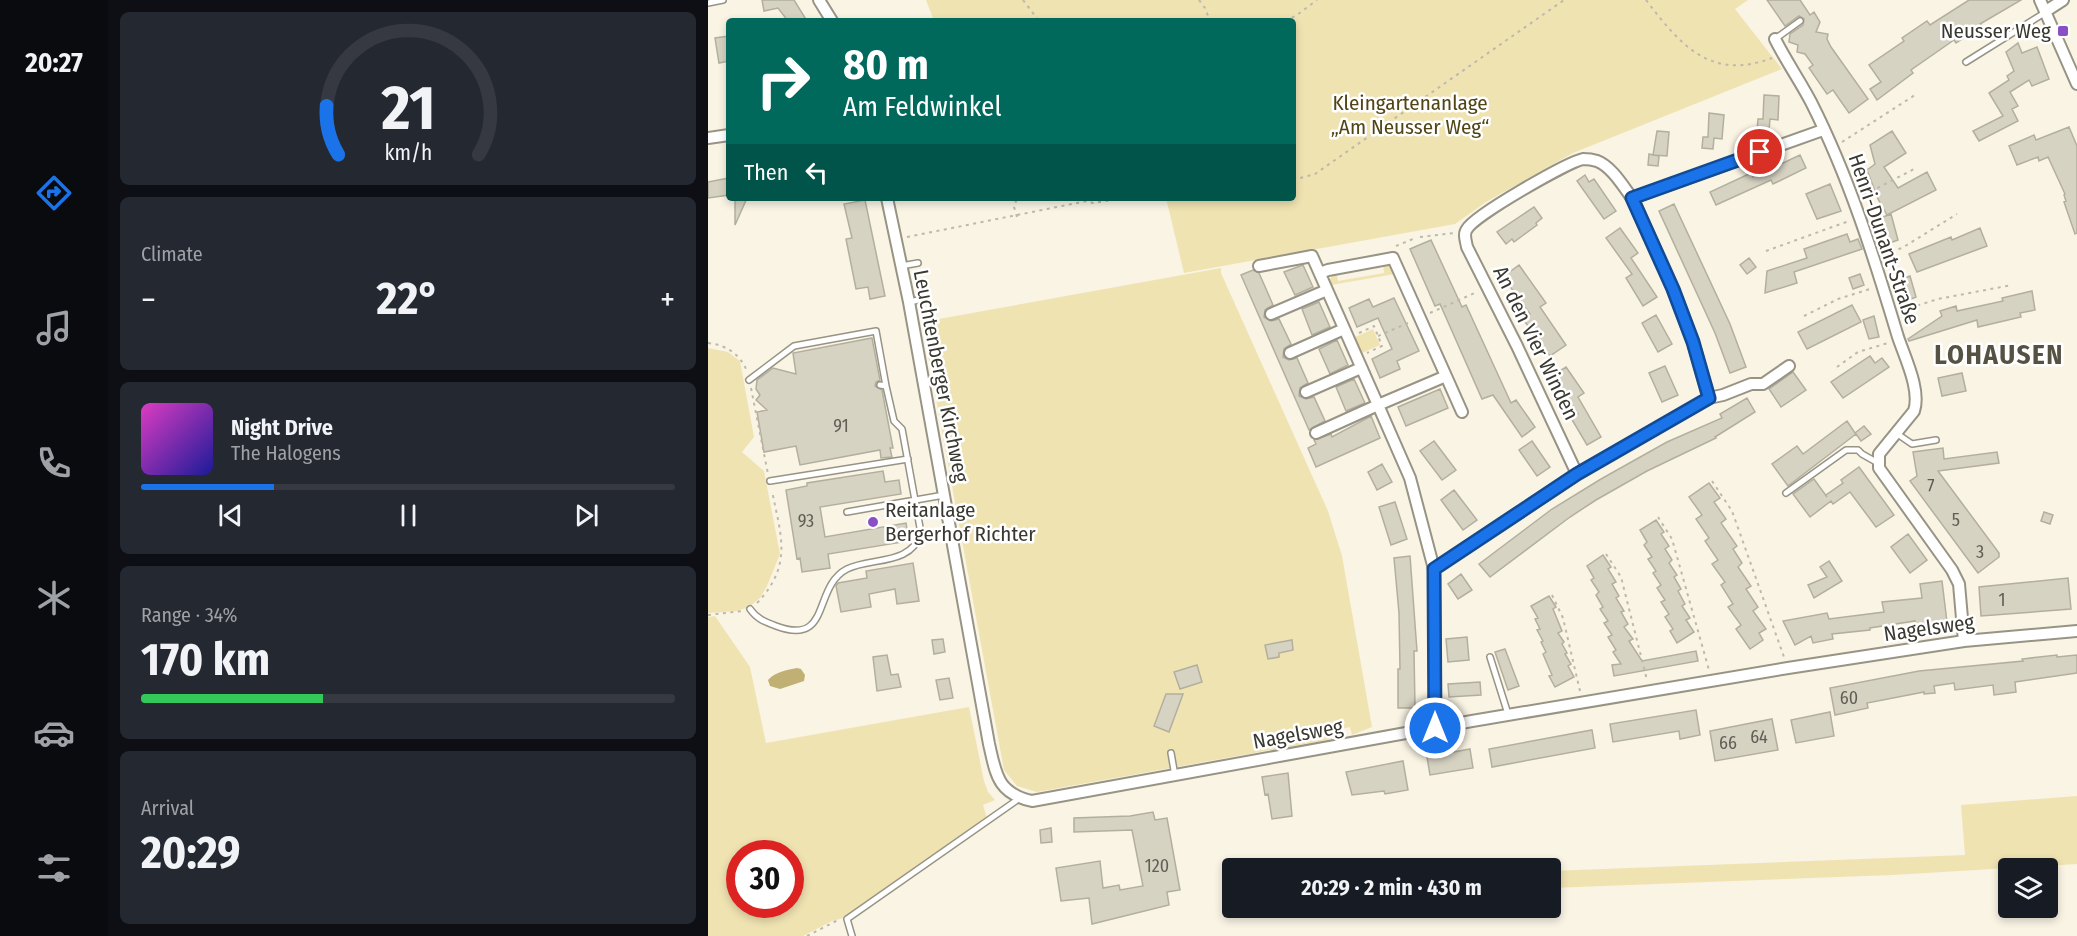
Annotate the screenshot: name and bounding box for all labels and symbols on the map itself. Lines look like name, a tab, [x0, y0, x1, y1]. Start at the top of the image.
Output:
place label: Neusser Weg	[1941, 18, 2051, 44]
marker: Neusser Weg	[2056, 24, 2070, 38]
park label: Kleingartenanlage „Am Neusser Weg“	[1331, 90, 1489, 140]
pin	[1734, 126, 1785, 177]
street label: Henri-Dunant-Straße	[1843, 150, 1925, 328]
street label: An den Vier Winden	[1487, 262, 1585, 424]
street label: Leuchtenberger Kirchweg	[908, 267, 974, 485]
district label: LOHAUSEN	[1934, 339, 2064, 371]
house number: 91	[833, 415, 849, 437]
house number: 7	[1927, 475, 1935, 497]
place label: Reitanlage Bergerhof Richter	[885, 497, 1036, 547]
house number: 5	[1952, 509, 1960, 531]
house number: 93	[798, 510, 814, 532]
marker: Reitanlage Bergerhof Richter	[866, 515, 880, 529]
house number: 3	[1976, 541, 1984, 563]
house number: 1	[1998, 589, 2006, 611]
street label: Nagelsweg	[1882, 609, 1976, 647]
house number: 60	[1840, 687, 1858, 709]
position arrow	[1403, 696, 1467, 760]
street label: Nagelsweg	[1251, 713, 1345, 755]
house number: 64	[1750, 726, 1768, 748]
house number: 66	[1719, 732, 1737, 754]
speed limit sign: 30	[726, 840, 804, 918]
house number: 120	[1145, 855, 1169, 877]

